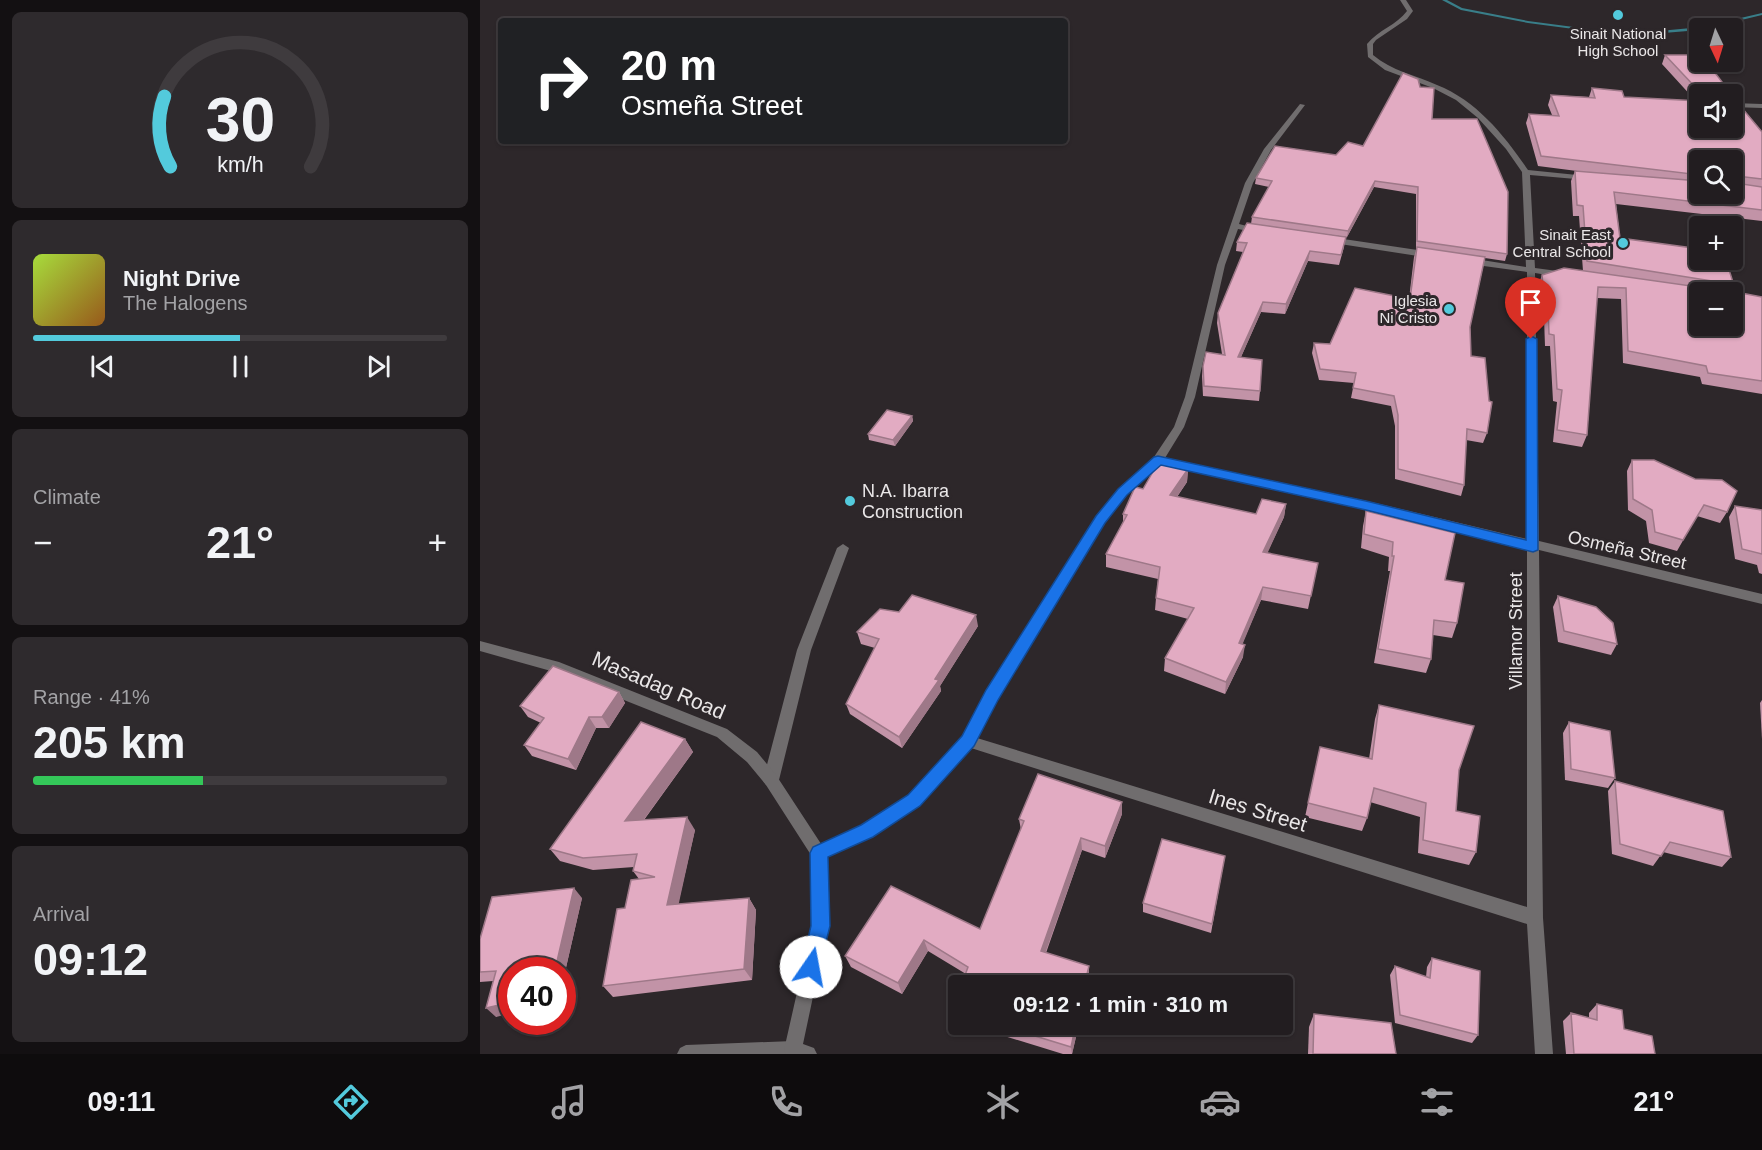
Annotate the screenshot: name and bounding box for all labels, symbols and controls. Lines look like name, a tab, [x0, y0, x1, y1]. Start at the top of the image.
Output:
marker: Sinait National High School	[1611, 8, 1625, 22]
north arrow	[1689, 18, 1743, 72]
map controls	[1689, 18, 1743, 336]
place label: Sinait National High School	[1570, 25, 1666, 59]
icon: right	[522, 42, 600, 120]
text: 20 m	[621, 42, 717, 89]
button: sound	[1689, 84, 1743, 138]
text: 30	[205, 85, 275, 154]
text: Osmeña Street	[621, 91, 803, 121]
button: search	[1689, 150, 1743, 204]
text: km/h	[217, 154, 263, 178]
button: +	[1689, 216, 1743, 270]
place label: Sinait East Central School	[1513, 226, 1612, 260]
marker: Sinait East Central School	[1616, 236, 1630, 250]
text: Night Drive	[123, 266, 240, 291]
pin	[1505, 277, 1556, 339]
button: −	[1689, 282, 1743, 336]
icon: arrive	[1514, 286, 1547, 319]
text: The Halogens	[123, 292, 248, 314]
place label: Iglesia Ni Cristo	[1379, 292, 1438, 326]
marker: Iglesia Ni Cristo	[1442, 302, 1456, 316]
icon: previous	[86, 350, 119, 383]
icon: pause	[224, 350, 257, 383]
icon: next	[362, 350, 395, 383]
place label: N.A. Ibarra Construction	[862, 481, 963, 522]
text: Climate	[33, 486, 101, 508]
marker: N.A. Ibarra Construction	[843, 494, 857, 508]
text: 21°	[206, 517, 274, 568]
text: −	[33, 524, 52, 561]
text: +	[428, 524, 447, 561]
street label: Osmeña Street	[1566, 527, 1688, 573]
street label: Villamor Street	[1506, 572, 1526, 690]
street label: Masadag Road	[589, 647, 729, 723]
text: Range · 41%	[33, 686, 150, 708]
text: 205 km	[33, 717, 186, 768]
street label: Ines Street	[1206, 784, 1310, 836]
text: Arrival	[33, 903, 90, 925]
text: 09:12	[33, 934, 148, 985]
position arrow	[779, 935, 843, 999]
speed limit sign: 40	[498, 957, 576, 1035]
text: 09:12 · 1 min · 310 m	[1013, 992, 1228, 1017]
icon: directions	[330, 1081, 372, 1123]
icon: music	[548, 1081, 590, 1123]
icon: phone	[765, 1081, 807, 1123]
icon: climate	[982, 1081, 1024, 1123]
icon: car	[1199, 1081, 1241, 1123]
icon: filters	[1416, 1081, 1458, 1123]
text: 09:11	[88, 1087, 155, 1117]
text: 21°	[1633, 1087, 1674, 1117]

